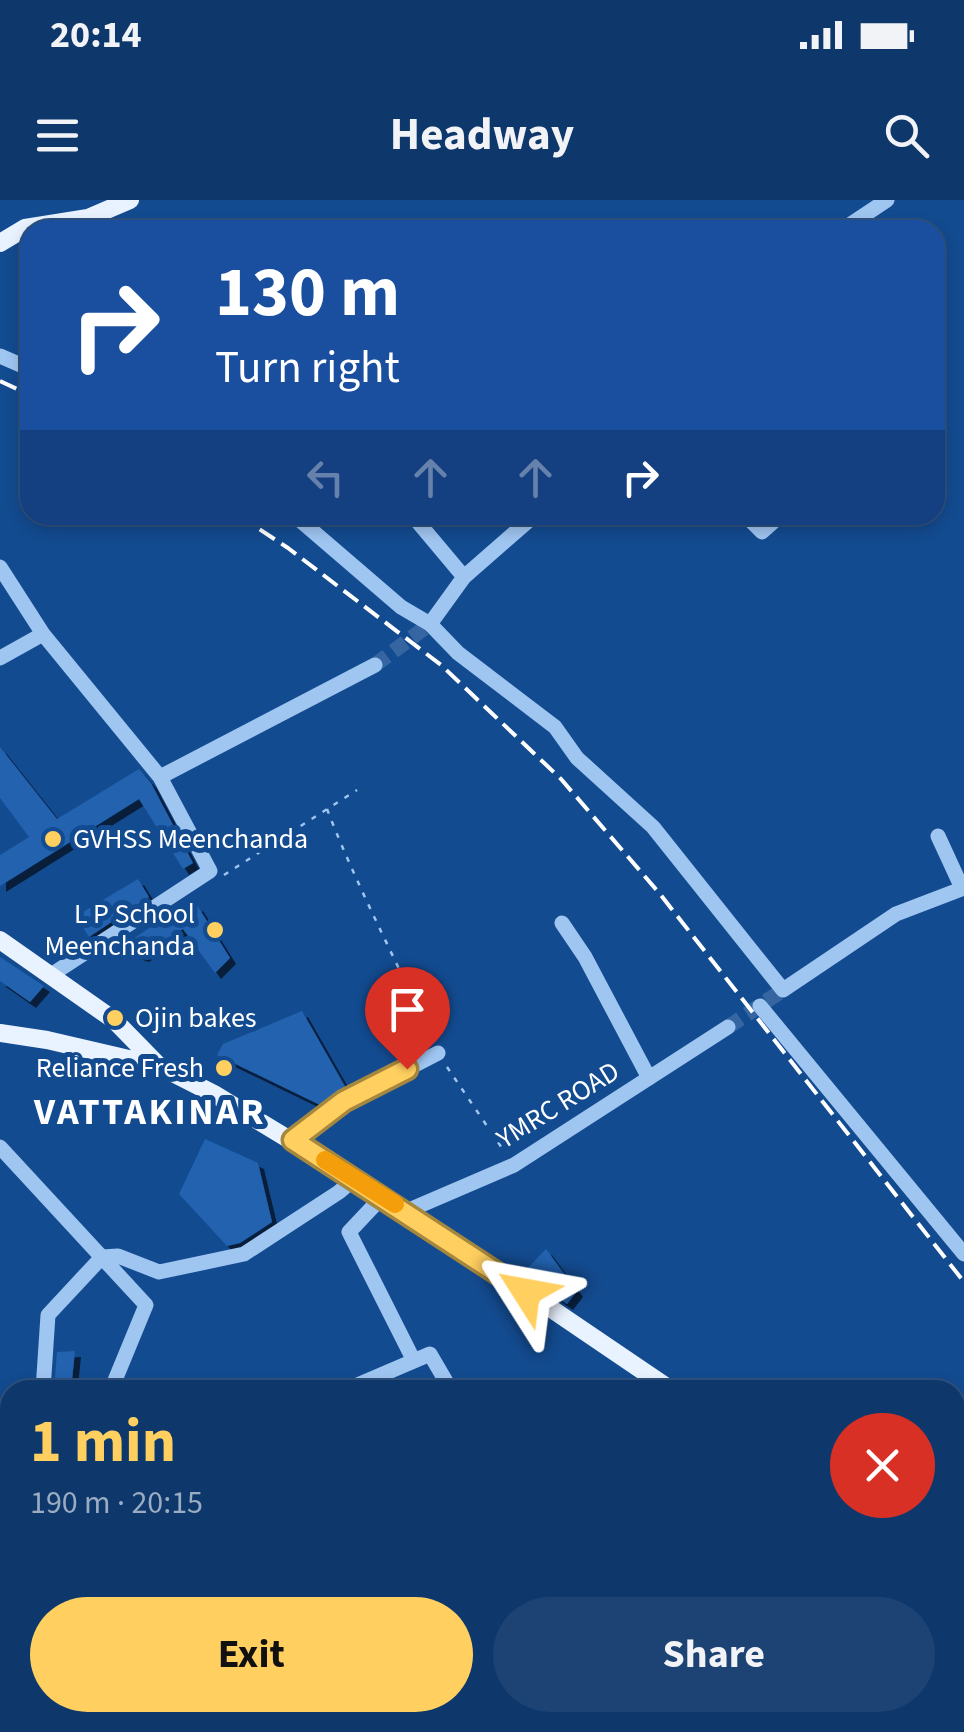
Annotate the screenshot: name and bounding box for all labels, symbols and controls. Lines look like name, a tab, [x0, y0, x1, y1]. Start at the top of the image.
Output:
text: 20:14	[50, 8, 142, 62]
text: Headway	[390, 103, 574, 167]
icon: menu	[30, 108, 85, 163]
icon: search	[879, 108, 934, 163]
text: 130 m	[215, 243, 400, 343]
icon: right	[50, 260, 180, 390]
text: Turn right	[215, 336, 400, 400]
icon: left	[298, 450, 353, 505]
icon: ahead	[403, 450, 458, 505]
icon: ahead	[508, 450, 563, 505]
icon: right	[613, 450, 668, 505]
place label: GVHSS Meenchanda	[73, 819, 308, 859]
marker: GVHSS Meenchanda	[42, 828, 64, 850]
place label: L P School Meenchanda	[44, 894, 195, 966]
marker: L P School Meenchanda	[204, 919, 226, 941]
pin	[365, 967, 450, 1070]
icon: arrive	[380, 982, 435, 1037]
place label: Ojin bakes	[135, 998, 257, 1038]
marker: Ojin bakes	[104, 1007, 126, 1029]
place label: Reliance Fresh	[36, 1048, 204, 1088]
street label: YMRC ROAD	[488, 1052, 627, 1159]
marker: Reliance Fresh	[213, 1057, 235, 1079]
district label: VATTAKINAR	[33, 1085, 266, 1139]
position arrow	[474, 1240, 578, 1344]
text: 1 min	[30, 1400, 176, 1485]
button: close	[830, 1413, 935, 1518]
text: 190 m · 20:15	[30, 1480, 203, 1526]
button: Exit	[30, 1597, 473, 1712]
button: Share	[493, 1597, 935, 1712]

